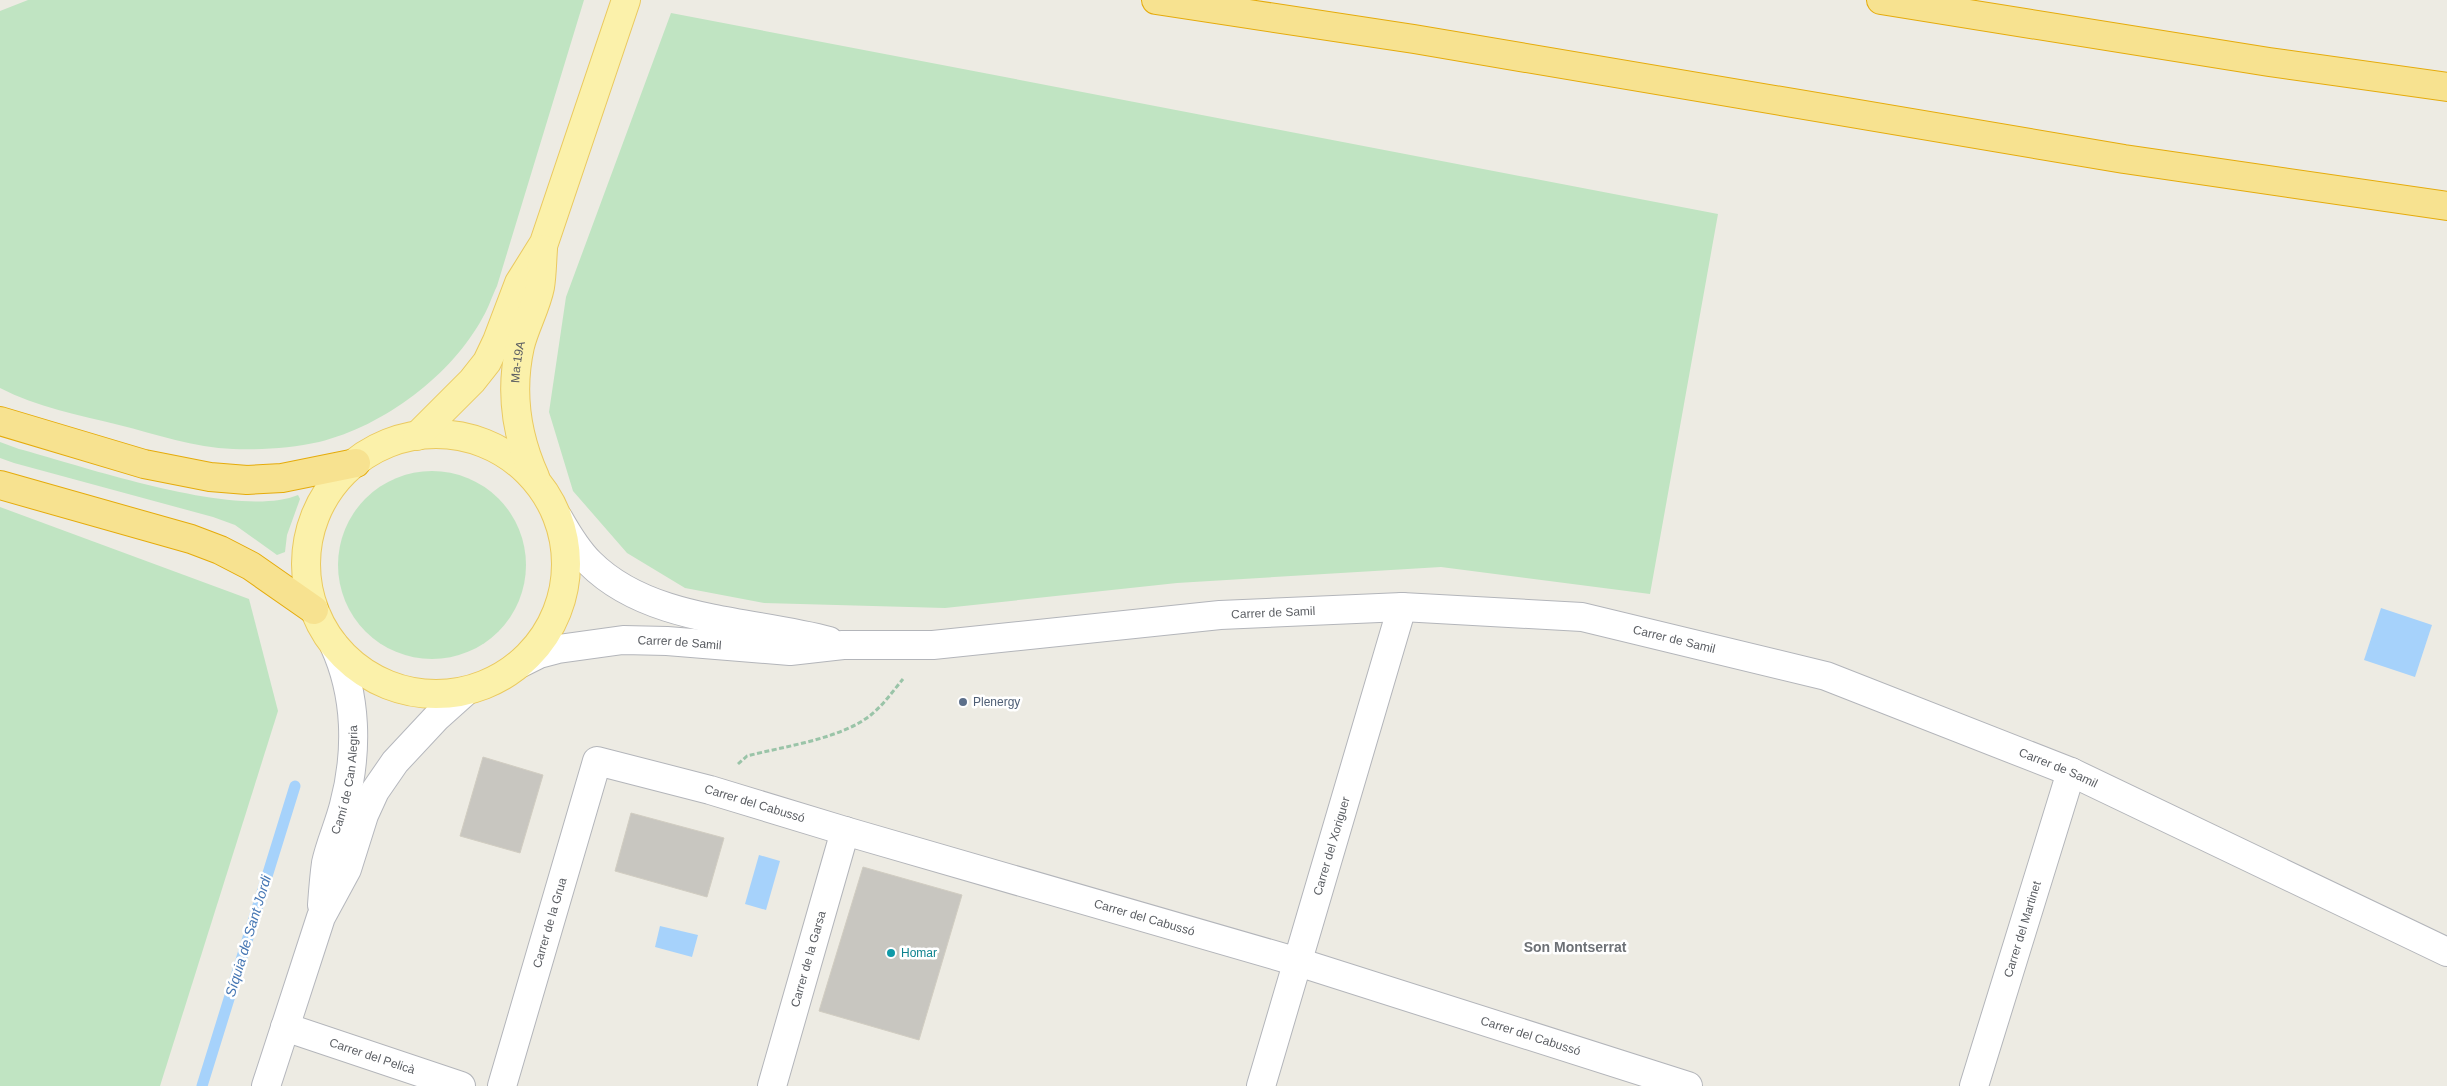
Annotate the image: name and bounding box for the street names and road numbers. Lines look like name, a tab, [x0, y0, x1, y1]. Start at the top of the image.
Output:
street label: Ma-19A	[508, 340, 528, 383]
street label: Carrer de Samil	[1231, 604, 1316, 622]
street label: Carrer de Samil	[1632, 623, 1717, 656]
street label: Carrer de Samil	[637, 633, 722, 652]
street label: Camí de Can Alegria	[328, 725, 360, 836]
street label: Carrer de Samil	[2017, 745, 2100, 791]
street label: Carrer del Cabussó	[703, 782, 807, 826]
street label: Carrer del Xoriguer	[1310, 795, 1353, 897]
street label: Carrer de la Grua	[530, 876, 570, 970]
street label: Carrer del Martinet	[2001, 879, 2044, 979]
street label: Carrer del Cabussó	[1092, 896, 1197, 939]
street label: Carrer de la Garsa	[788, 909, 829, 1009]
street label: Carrer del Cabussó	[1479, 1014, 1583, 1059]
street label: Carrer del Pelicà	[328, 1035, 417, 1077]

